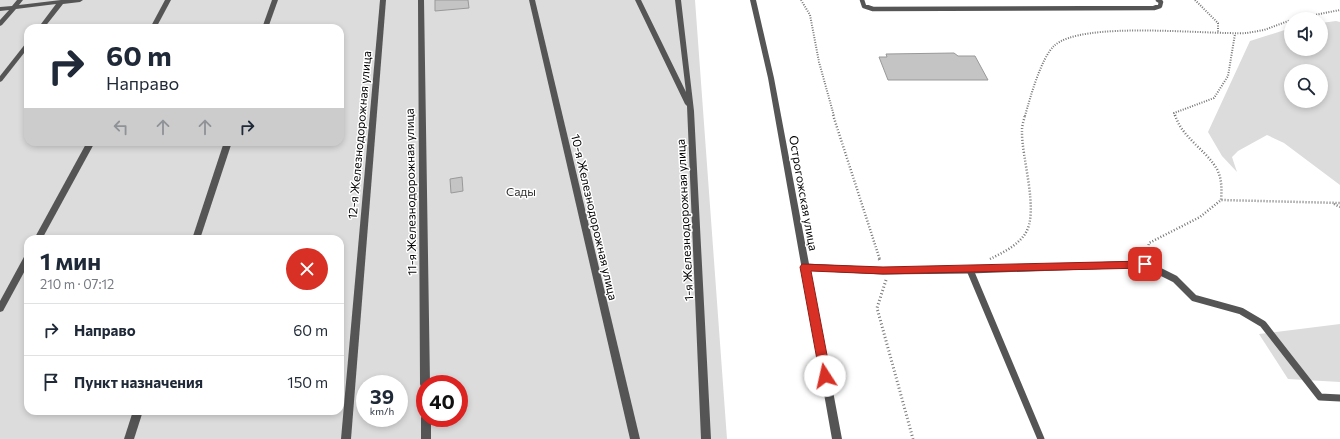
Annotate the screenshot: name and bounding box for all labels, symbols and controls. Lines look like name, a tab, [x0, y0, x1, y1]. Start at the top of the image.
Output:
map controls	[1284, 12, 1328, 108]
button: sound	[1284, 12, 1328, 56]
text: 60 m	[106, 38, 172, 72]
icon: right	[40, 40, 92, 92]
street label: 12-я Железнодорожная улица	[345, 50, 373, 220]
button: search	[1284, 64, 1328, 108]
text: Направо	[106, 72, 179, 94]
street label: 11-я Железнодорожная улица	[402, 108, 418, 276]
icon: left	[110, 116, 132, 138]
icon: ahead	[152, 116, 174, 138]
icon: ahead	[194, 116, 216, 138]
icon: right	[236, 116, 258, 138]
street label: 10-я Железнодорожная улица	[569, 133, 621, 301]
street label: Острогожская улица	[787, 134, 821, 252]
street label: 1-я Железнодорожная улица	[673, 139, 695, 301]
park label: Сады	[506, 184, 536, 198]
text: 1 мин	[40, 246, 101, 275]
pin	[1128, 247, 1162, 281]
button: close	[286, 248, 328, 290]
icon: arrive	[1134, 253, 1156, 275]
text: 210 m · 07:12	[40, 276, 114, 292]
icon: right	[40, 319, 62, 341]
text: Направо	[74, 321, 136, 339]
text: 60 m	[293, 321, 328, 339]
position arrow	[804, 355, 846, 397]
icon: arrive	[40, 371, 62, 393]
text: Пункт назначения	[74, 373, 203, 391]
text: 150 m	[287, 373, 328, 391]
speed limit sign: 40	[416, 375, 468, 427]
text: 39	[370, 384, 394, 408]
text: km/h	[370, 405, 394, 417]

